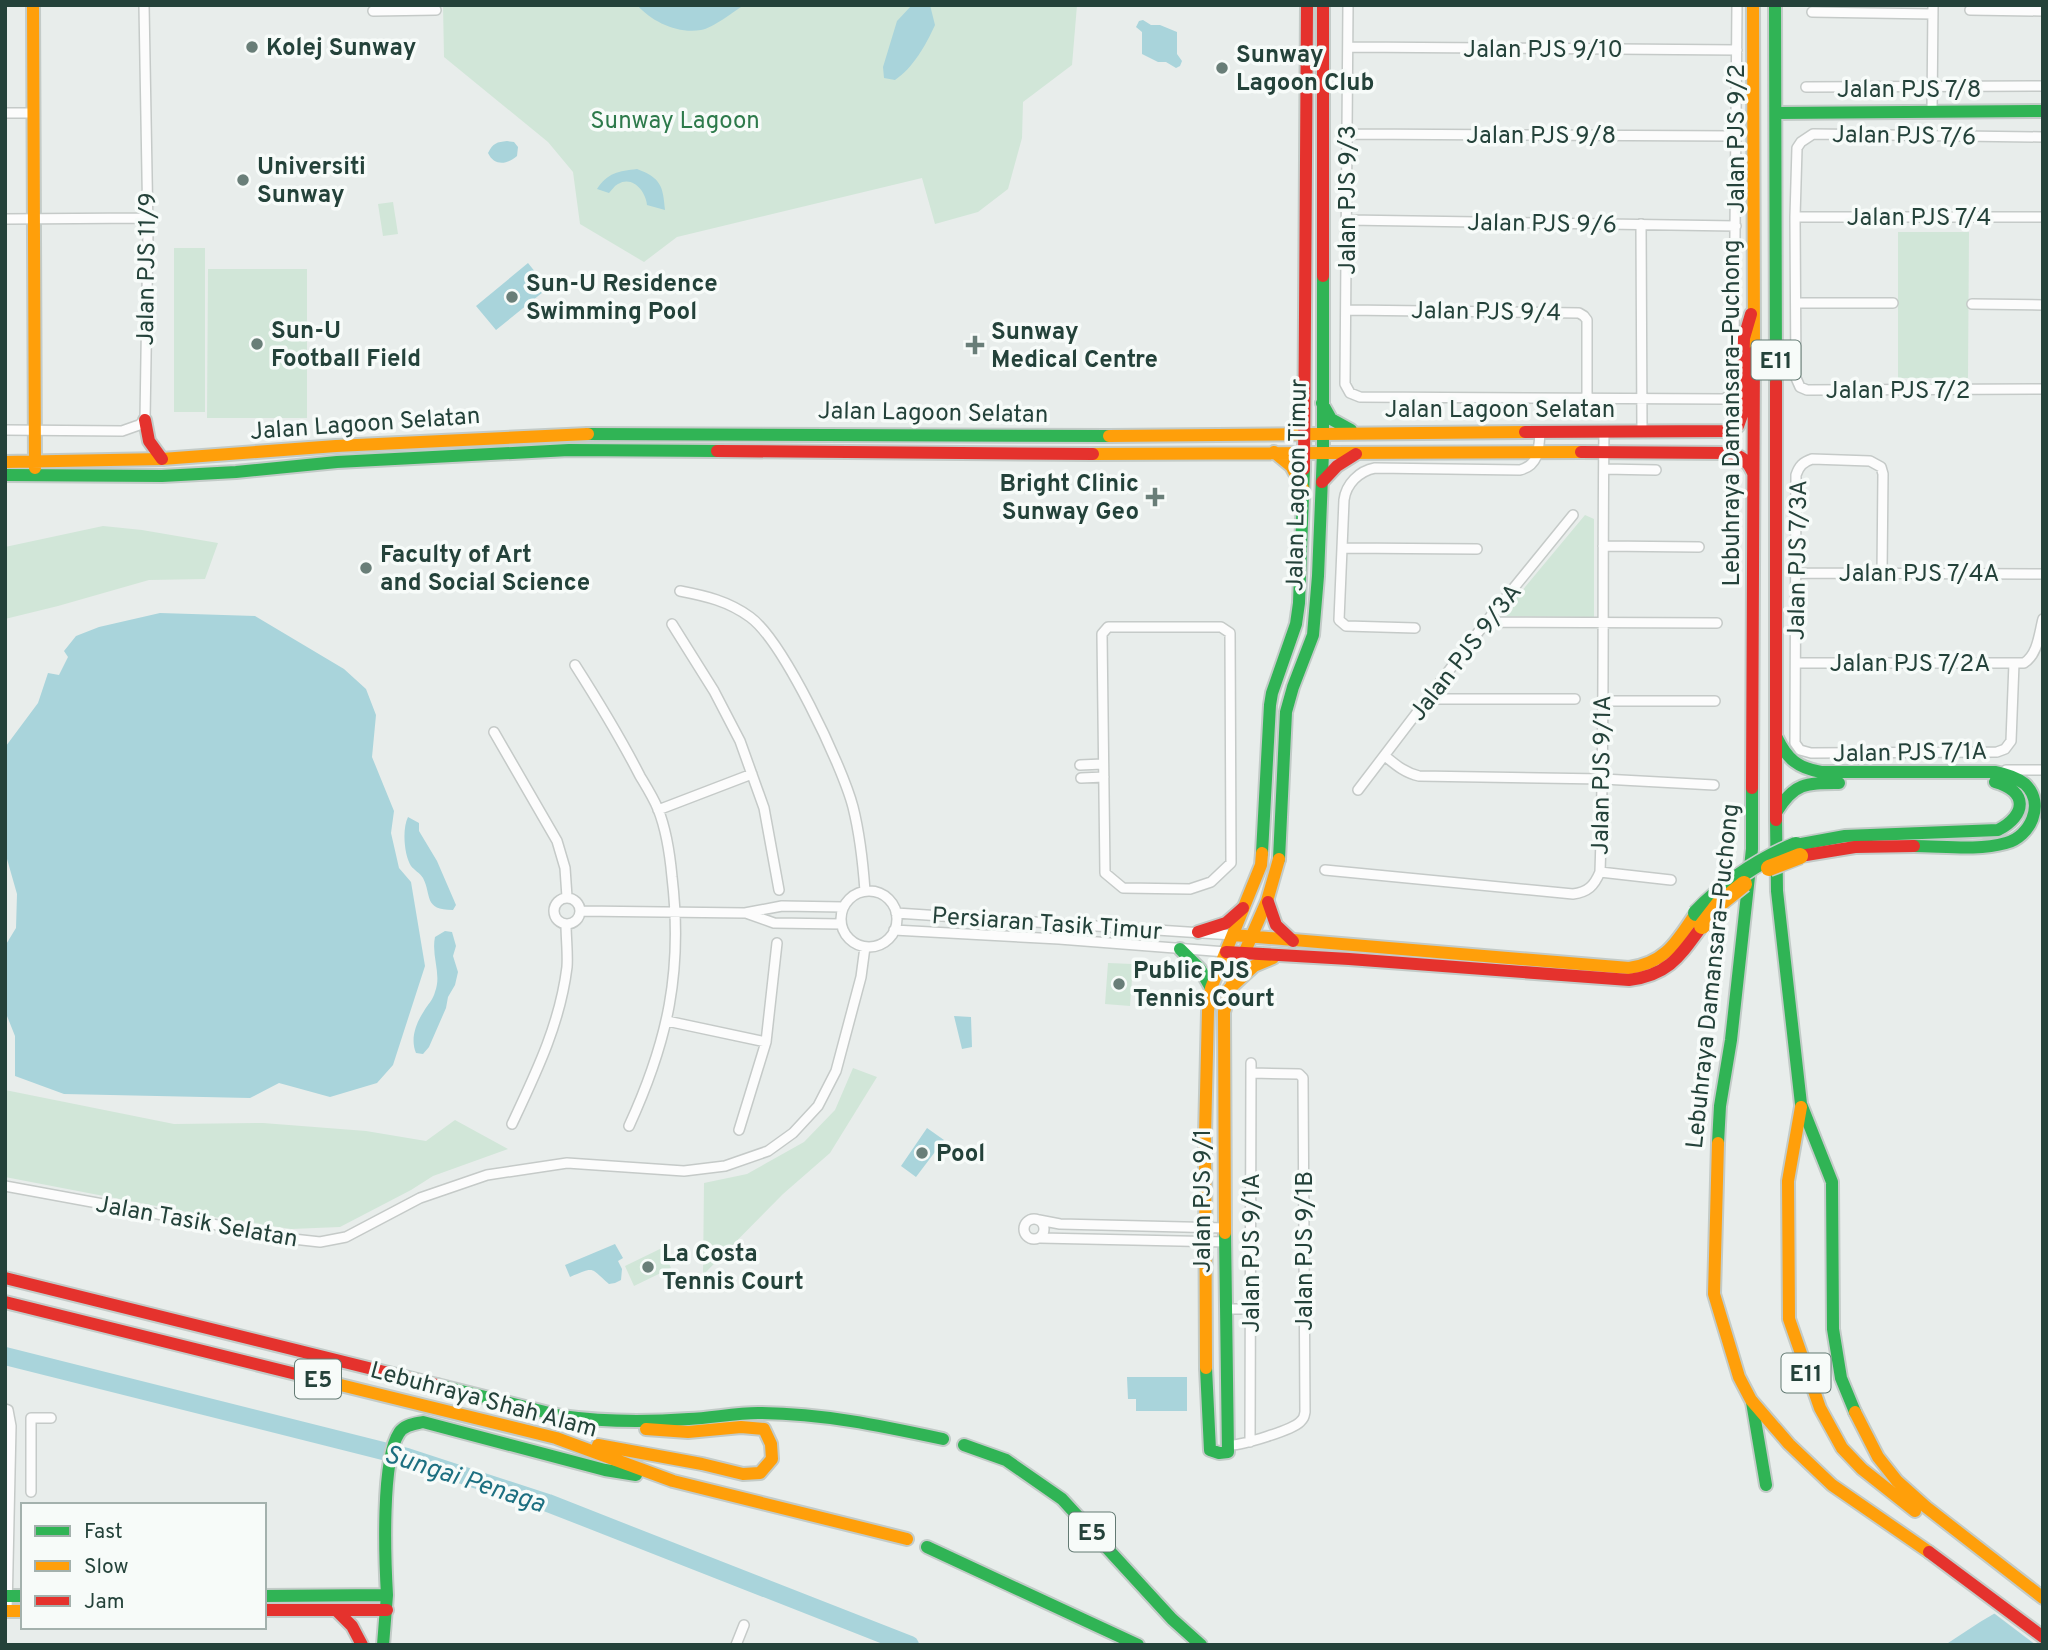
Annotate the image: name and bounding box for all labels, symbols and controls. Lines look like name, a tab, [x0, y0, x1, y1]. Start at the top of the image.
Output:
place label: Kolej Sunway	[266, 34, 416, 64]
street label: Jalan PJS 9/10	[1463, 36, 1623, 66]
marker: Kolej Sunway	[244, 39, 260, 55]
place label: Sunway Lagoon Club	[1236, 41, 1374, 99]
marker: Sunway Lagoon Club	[1214, 60, 1230, 76]
street label: Jalan PJS 9/2	[1723, 64, 1753, 214]
street label: Jalan PJS 7/8	[1837, 76, 1981, 106]
park label: Sunway Lagoon	[590, 107, 760, 137]
street label: Jalan PJS 7/6	[1832, 121, 1976, 153]
street label: Jalan PJS 9/8	[1466, 122, 1616, 152]
street label: Jalan PJS 9/3	[1334, 125, 1364, 275]
place label: Universiti Sunway	[257, 153, 366, 211]
marker: Universiti Sunway	[235, 172, 251, 188]
street label: Jalan PJS 11/9	[132, 192, 164, 346]
street label: Jalan PJS 7/4	[1847, 204, 1992, 234]
street label: Jalan PJS 9/6	[1467, 209, 1617, 241]
street label: Lebuhraya Damansara–Puchong	[1718, 240, 1748, 586]
place label: Sun-U Residence Swimming Pool	[526, 270, 718, 328]
marker: Sun-U Residence Swimming Pool	[504, 289, 520, 305]
street label: Jalan PJS 9/4	[1411, 297, 1561, 329]
place label: Sun-U Football Field	[271, 317, 421, 375]
place label: Sunway Medical Centre	[991, 318, 1158, 376]
marker: Sunway Medical Centre	[965, 335, 985, 355]
marker: Sun-U Football Field	[249, 336, 265, 352]
road number: E11	[1752, 340, 1800, 380]
street label: Jalan PJS 7/2	[1826, 377, 1970, 407]
street label: Jalan Lagoon Timur	[1281, 379, 1315, 592]
street label: Jalan Lagoon Selatan	[1385, 396, 1615, 426]
street label: Jalan Lagoon Selatan	[817, 397, 1049, 431]
street label: Jalan Lagoon Selatan	[249, 402, 481, 448]
place label: Bright Clinic Sunway Geo	[1000, 470, 1139, 528]
street label: Jalan PJS 7/3A	[1783, 479, 1815, 641]
marker: Bright Clinic Sunway Geo	[1145, 487, 1165, 507]
place label: Faculty of Art and Social Science	[380, 541, 590, 599]
marker: Faculty of Art and Social Science	[358, 560, 374, 576]
street label: Jalan PJS 7/4A	[1839, 560, 1999, 590]
street label: Jalan PJS 9/3A	[1404, 579, 1529, 728]
street label: Jalan PJS 7/2A	[1829, 650, 1991, 680]
street label: Jalan PJS 9/1A	[1587, 695, 1619, 855]
street label: Jalan PJS 7/1A	[1832, 738, 1988, 770]
street label: Lebuhraya Damansara–Puchong	[1681, 802, 1747, 1150]
street label: Persiaran Tasik Timur	[931, 902, 1163, 948]
place label: Public PJS Tennis Court	[1133, 957, 1275, 1015]
marker: Public PJS Tennis Court	[1111, 976, 1127, 992]
street label: Jalan PJS 9/1	[1189, 1129, 1219, 1273]
place label: Pool	[936, 1140, 985, 1170]
marker: Pool	[914, 1145, 930, 1161]
street label: Jalan PJS 9/1B	[1291, 1171, 1321, 1331]
street label: Jalan PJS 9/1A	[1238, 1173, 1268, 1333]
street label: Jalan Tasik Selatan	[93, 1190, 300, 1256]
place label: La Costa Tennis Court	[662, 1240, 804, 1298]
marker: La Costa Tennis Court	[640, 1259, 656, 1275]
road number: E11	[1782, 1354, 1830, 1392]
street label: Lebuhraya Shah Alam	[367, 1356, 600, 1446]
road number: E5	[295, 1360, 341, 1398]
water label: Sungai Penaga	[380, 1439, 549, 1522]
legend	[21, 1503, 266, 1629]
road number: E5	[1069, 1512, 1115, 1552]
text: Fast	[84, 1519, 123, 1546]
text: Slow	[84, 1554, 129, 1581]
text: Jam	[84, 1589, 125, 1616]

